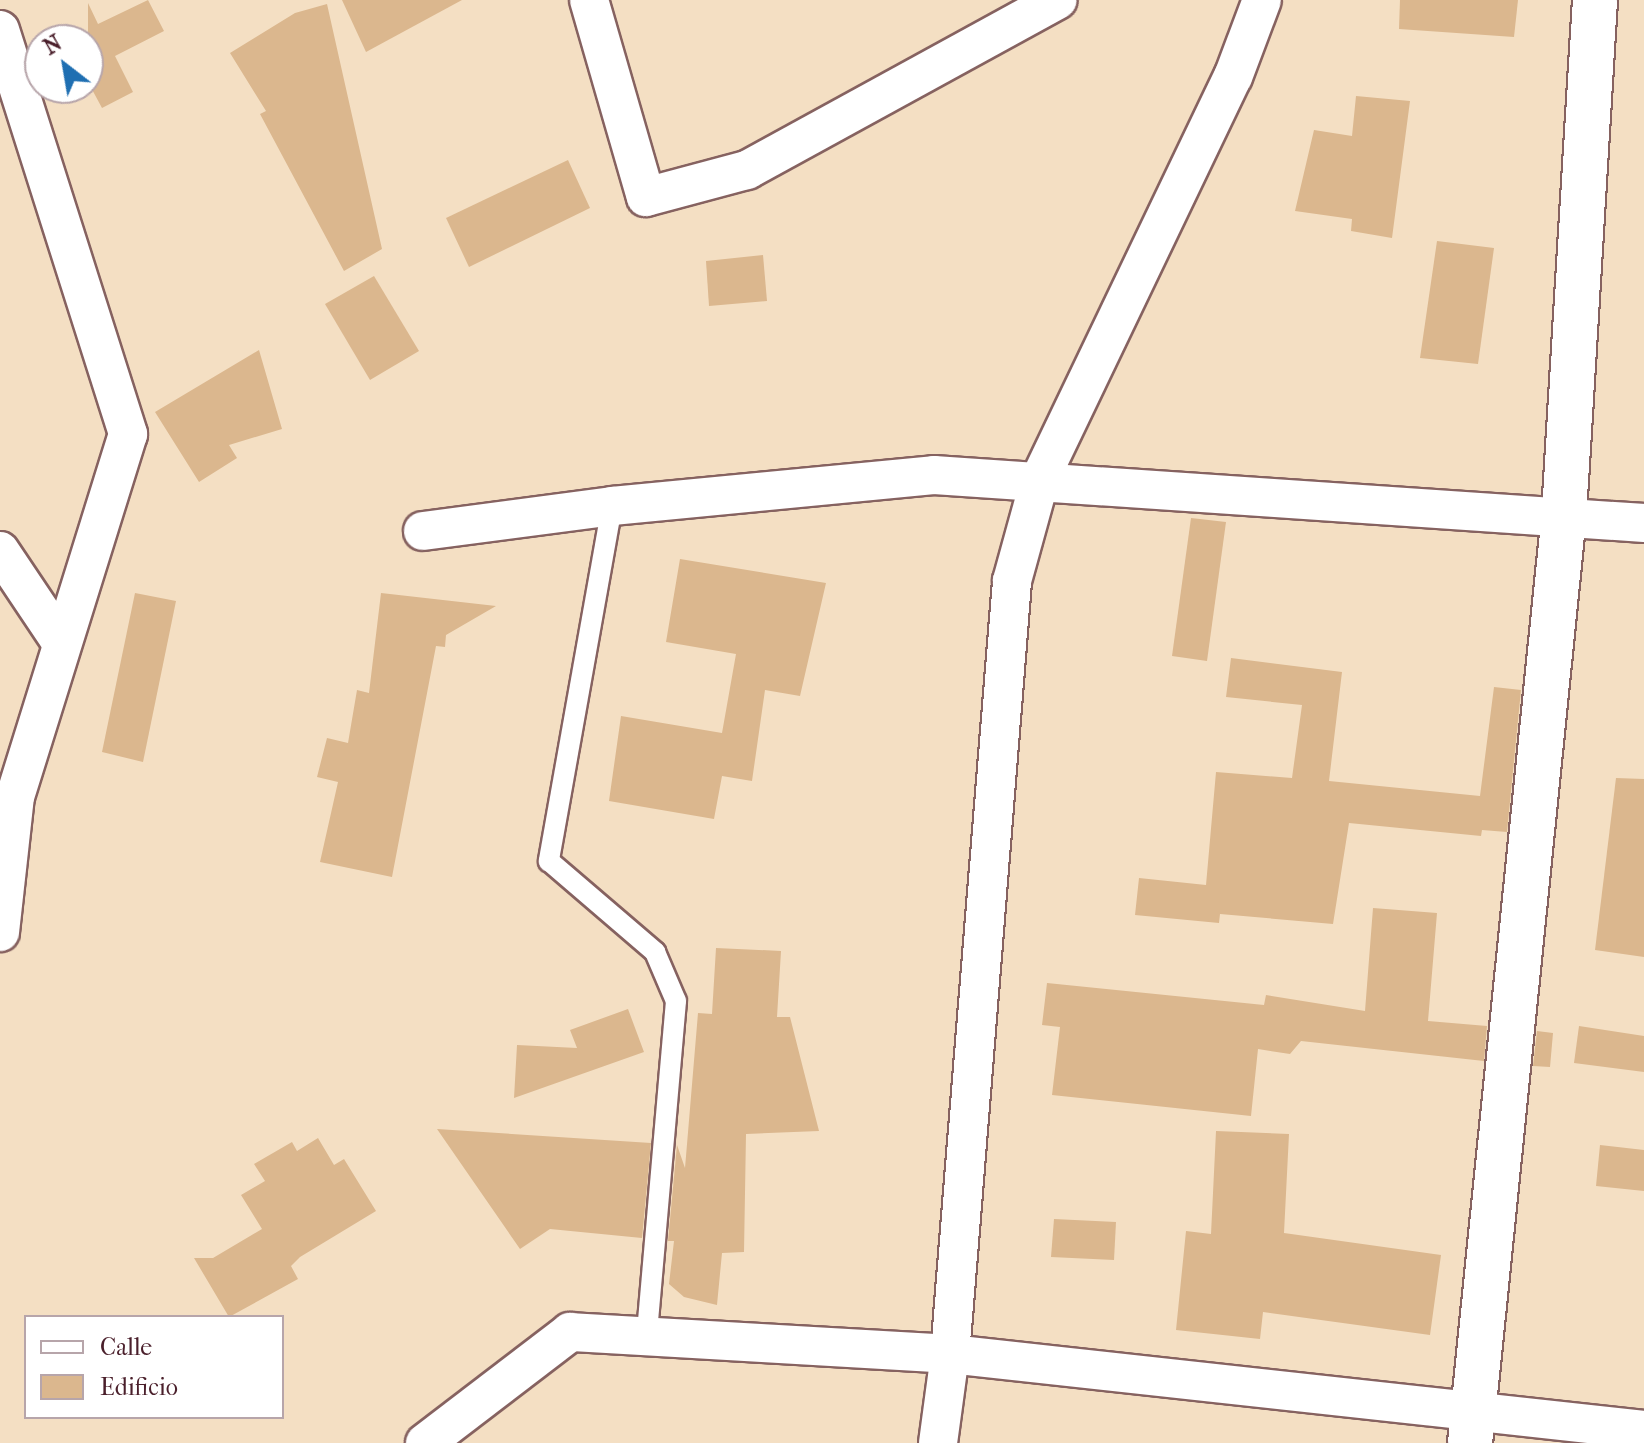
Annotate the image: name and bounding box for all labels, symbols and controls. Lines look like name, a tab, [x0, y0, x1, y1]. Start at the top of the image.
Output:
north arrow	[24, 24, 104, 104]
text: N	[39, 30, 67, 61]
legend	[24, 1315, 284, 1419]
text: Calle	[100, 1333, 152, 1361]
text: Edificio	[100, 1373, 178, 1401]

